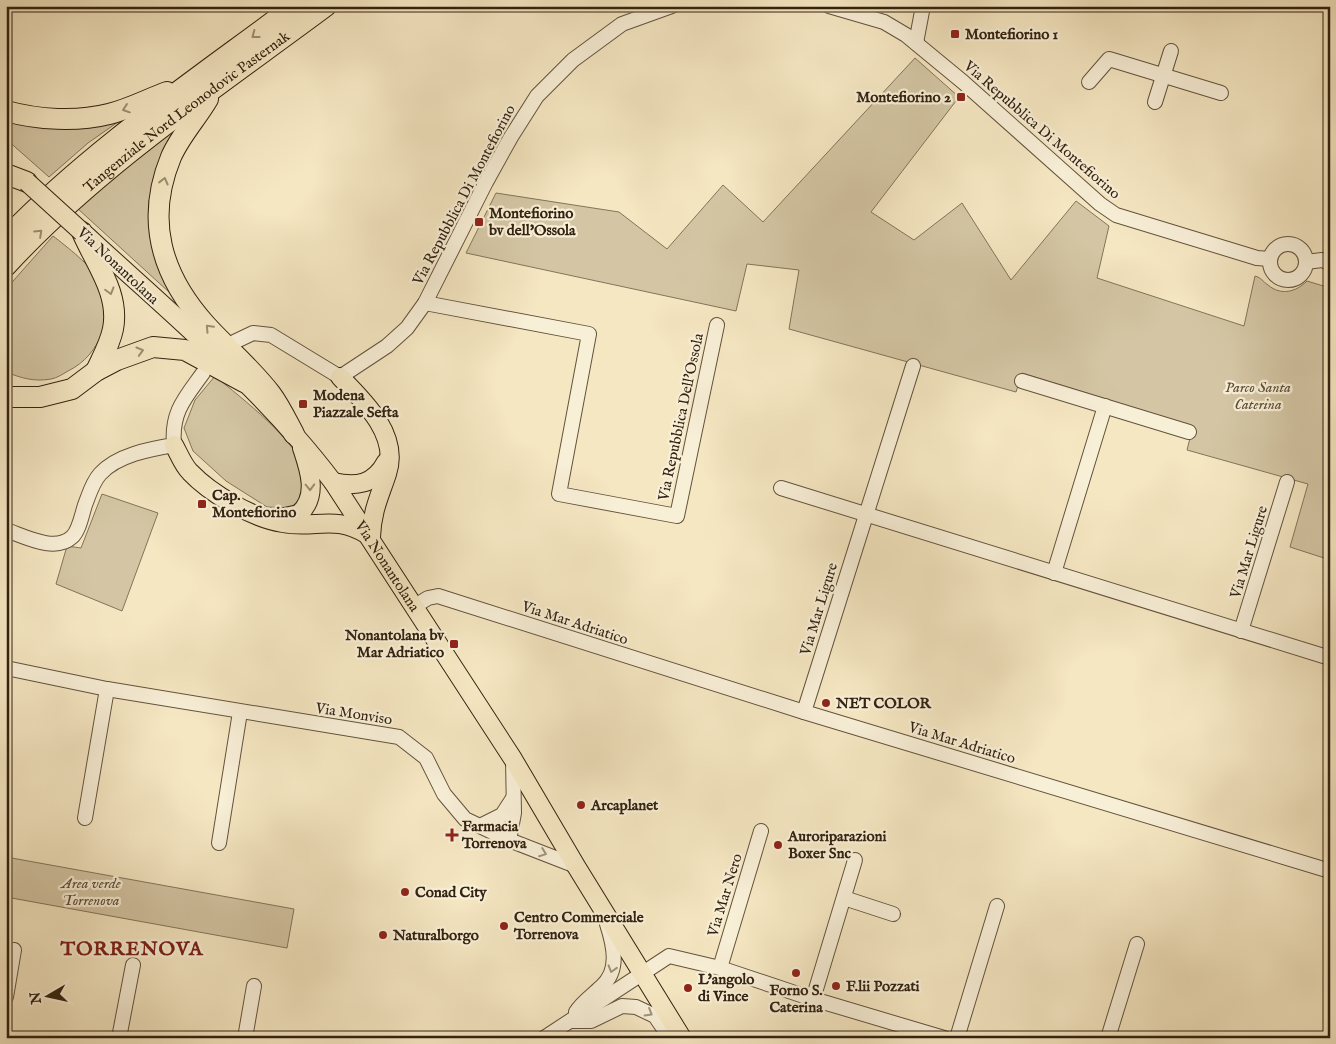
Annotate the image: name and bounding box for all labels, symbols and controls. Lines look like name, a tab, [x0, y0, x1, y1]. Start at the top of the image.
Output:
place label: Montefiorino 1	[965, 25, 1059, 44]
street label: Tangenziale Nord Leonodovic Pasternak	[79, 26, 294, 196]
marker: Montefiorino 1	[949, 28, 961, 40]
one-way arrow	[252, 30, 261, 38]
street label: Via Repubblica Di Montefiorino	[959, 56, 1124, 203]
place label: Montefiorino 2	[856, 88, 951, 107]
marker: Montefiorino 2	[955, 91, 967, 103]
street label: Via Repubblica Di Montefiorino	[408, 102, 520, 289]
one-way arrow	[122, 103, 131, 113]
one-way arrow	[158, 177, 168, 185]
place label: Montefiorino bv dell'Ossola	[488, 204, 576, 240]
marker: Montefiorino bv dell'Ossola	[473, 216, 485, 228]
street label: Via Nonantolana	[72, 223, 163, 309]
one-way arrow	[33, 230, 42, 239]
one-way arrow	[104, 287, 114, 295]
one-way arrow	[206, 325, 215, 334]
street label: Via Repubblica Dell'Ossola	[654, 331, 708, 503]
one-way arrow	[135, 346, 144, 357]
park label: Parco Santa Caterina	[1225, 378, 1291, 414]
place label: Modena Piazzale Sefta	[313, 386, 399, 422]
marker: Modena Piazzale Sefta	[297, 398, 309, 410]
one-way arrow	[305, 484, 315, 491]
place label: Cap. Montefiorino	[212, 486, 296, 522]
marker: Cap. Montefiorino	[196, 498, 208, 510]
street label: Via Mar Ligure	[1226, 503, 1272, 602]
street label: Via Nonantolana	[350, 516, 424, 616]
street label: Via Mar Ligure	[796, 560, 842, 659]
street label: Via Mar Adriatico	[518, 597, 631, 649]
place label: Nonantolana bv Mar Adriatico	[344, 626, 445, 662]
marker: Nonantolana bv Mar Adriatico	[448, 638, 460, 650]
place label: NET COLOR	[835, 694, 932, 713]
marker: NET COLOR	[820, 697, 832, 709]
street label: Via Monviso	[313, 698, 394, 729]
street label: Via Mar Adriatico	[905, 717, 1018, 768]
place label: Arcaplanet	[590, 796, 659, 815]
marker: Arcaplanet	[575, 799, 587, 811]
place label: Farmacia Torrenova	[461, 817, 527, 853]
place label: Auroriparazioni Boxer Snc	[787, 827, 886, 863]
marker: Farmacia Torrenova	[446, 829, 458, 841]
marker: Auroriparazioni Boxer Snc	[772, 839, 784, 851]
one-way arrow	[538, 847, 546, 857]
street label: Via Mar Nero	[703, 851, 747, 940]
park label: Area verde Torrenova	[59, 874, 121, 910]
place label: Conad City	[415, 883, 487, 902]
marker: Conad City	[399, 886, 411, 898]
place label: Centro Commerciale Torrenova	[513, 908, 644, 944]
marker: Centro Commerciale Torrenova	[498, 920, 510, 932]
place label: Naturalborgo	[392, 926, 479, 945]
marker: Naturalborgo	[377, 929, 389, 941]
district label: TORRENOVA	[59, 937, 204, 962]
one-way arrow	[607, 965, 617, 973]
marker: Forno S. Caterina	[790, 967, 802, 979]
place label: L'angolo di Vince	[698, 970, 754, 1006]
north arrow	[22, 972, 72, 1022]
place label: F.lii Pozzati	[846, 977, 920, 996]
marker: F.lii Pozzati	[830, 980, 842, 992]
place label: Forno S. Caterina	[769, 981, 823, 1017]
marker: L'angolo di Vince	[682, 982, 694, 994]
text: N	[26, 990, 46, 1006]
one-way arrow	[643, 1006, 652, 1016]

